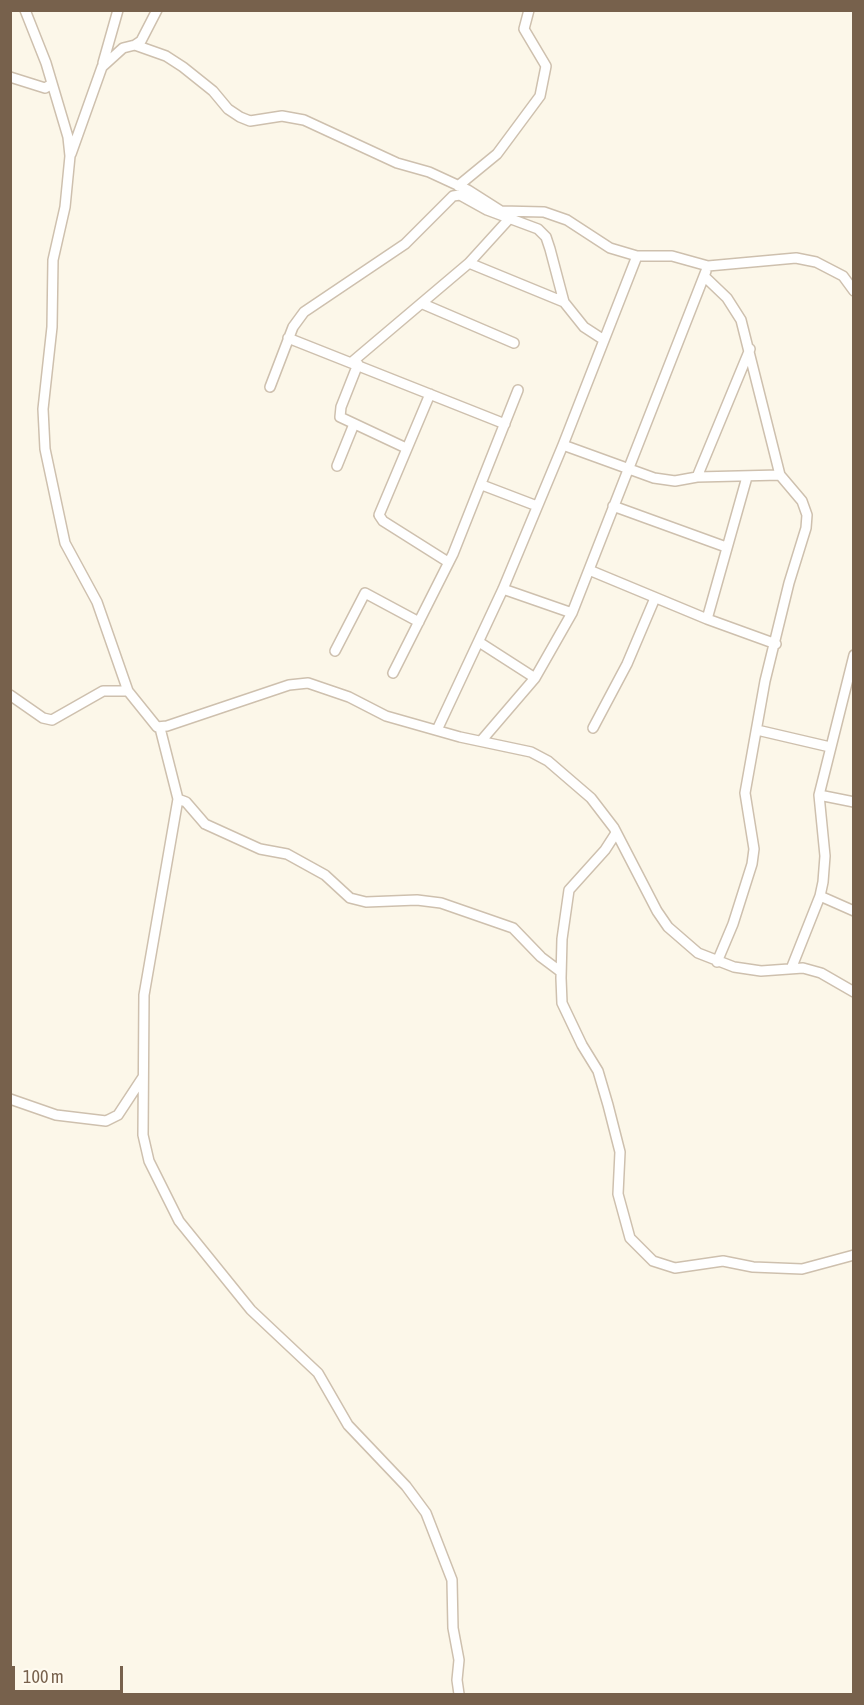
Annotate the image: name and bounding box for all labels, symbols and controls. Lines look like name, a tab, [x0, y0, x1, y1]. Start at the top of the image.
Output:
scale bar	[15, 1654, 126, 1692]
text: 100 m	[23, 1666, 64, 1687]

